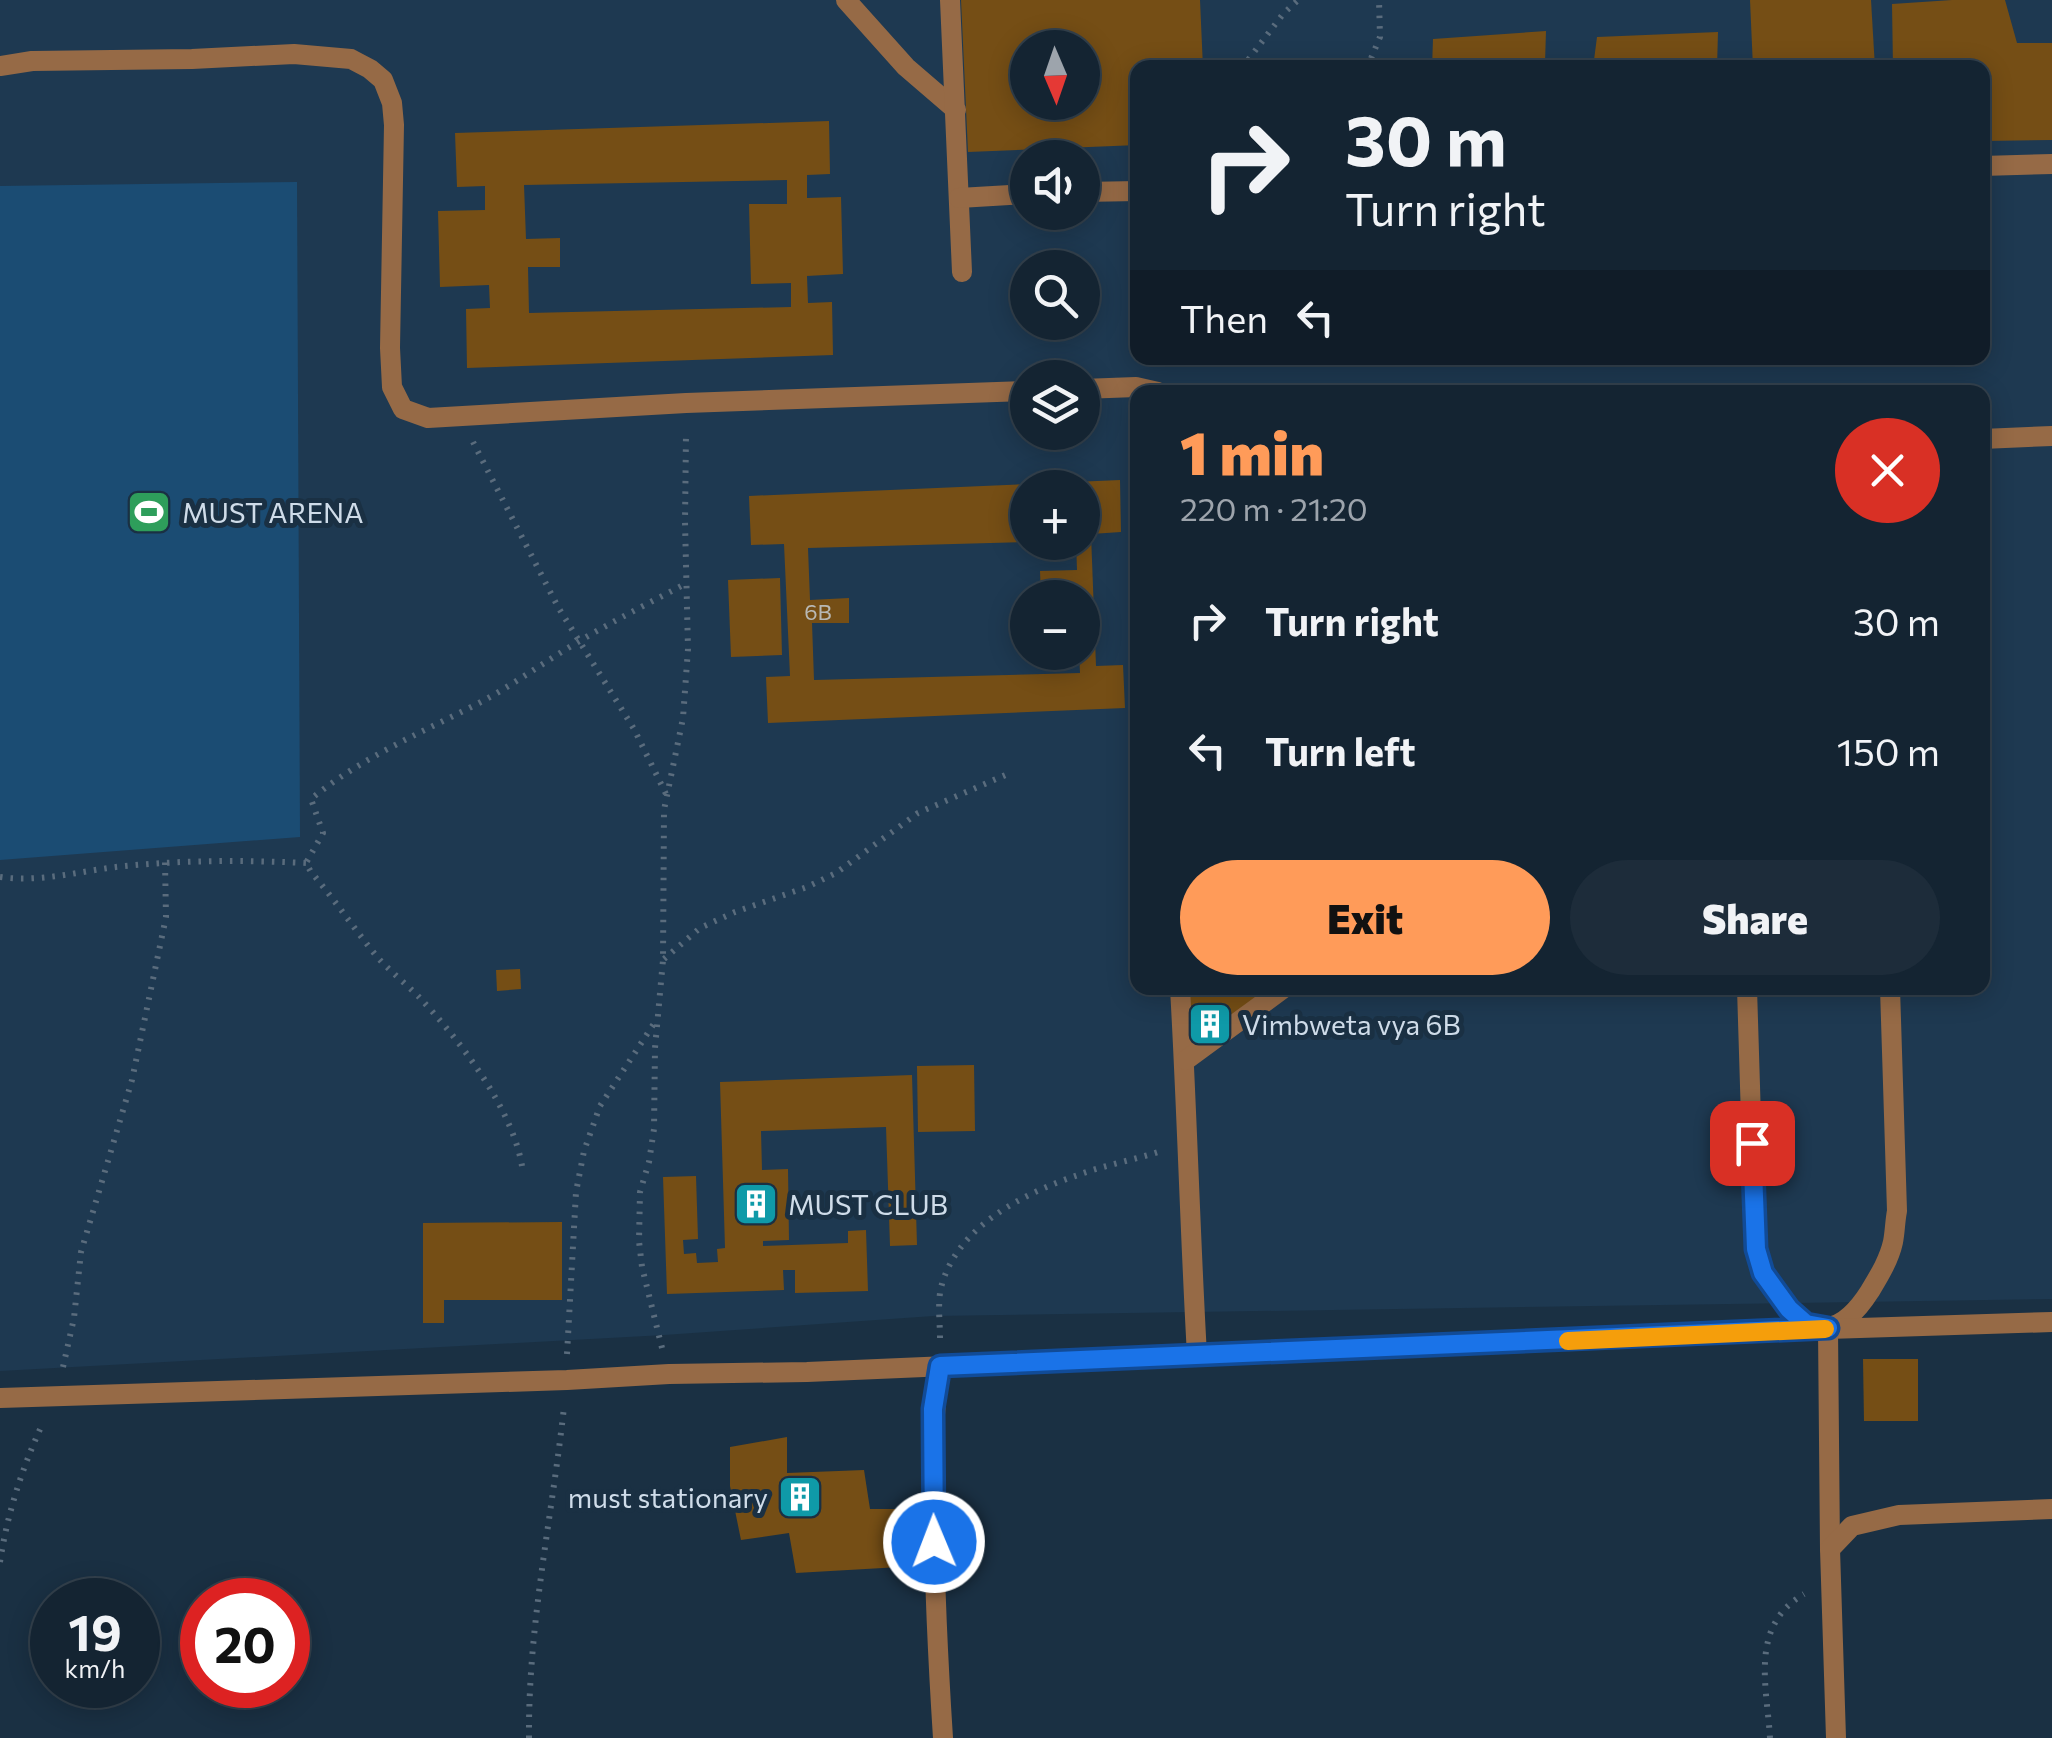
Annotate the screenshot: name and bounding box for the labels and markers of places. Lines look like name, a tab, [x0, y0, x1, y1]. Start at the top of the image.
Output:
sports icon: MUST ARENA	[126, 489, 172, 535]
place label: MUST ARENA	[182, 495, 363, 529]
building icon: Vimbweta vya 6B	[1187, 1001, 1233, 1047]
place label: Vimbweta vya 6B	[1242, 1007, 1461, 1041]
pin	[1710, 1101, 1795, 1186]
building icon: MUST CLUB	[733, 1181, 779, 1227]
place label: MUST CLUB	[788, 1187, 948, 1221]
building icon: must stationary	[777, 1474, 823, 1520]
place label: must stationary	[568, 1480, 768, 1514]

